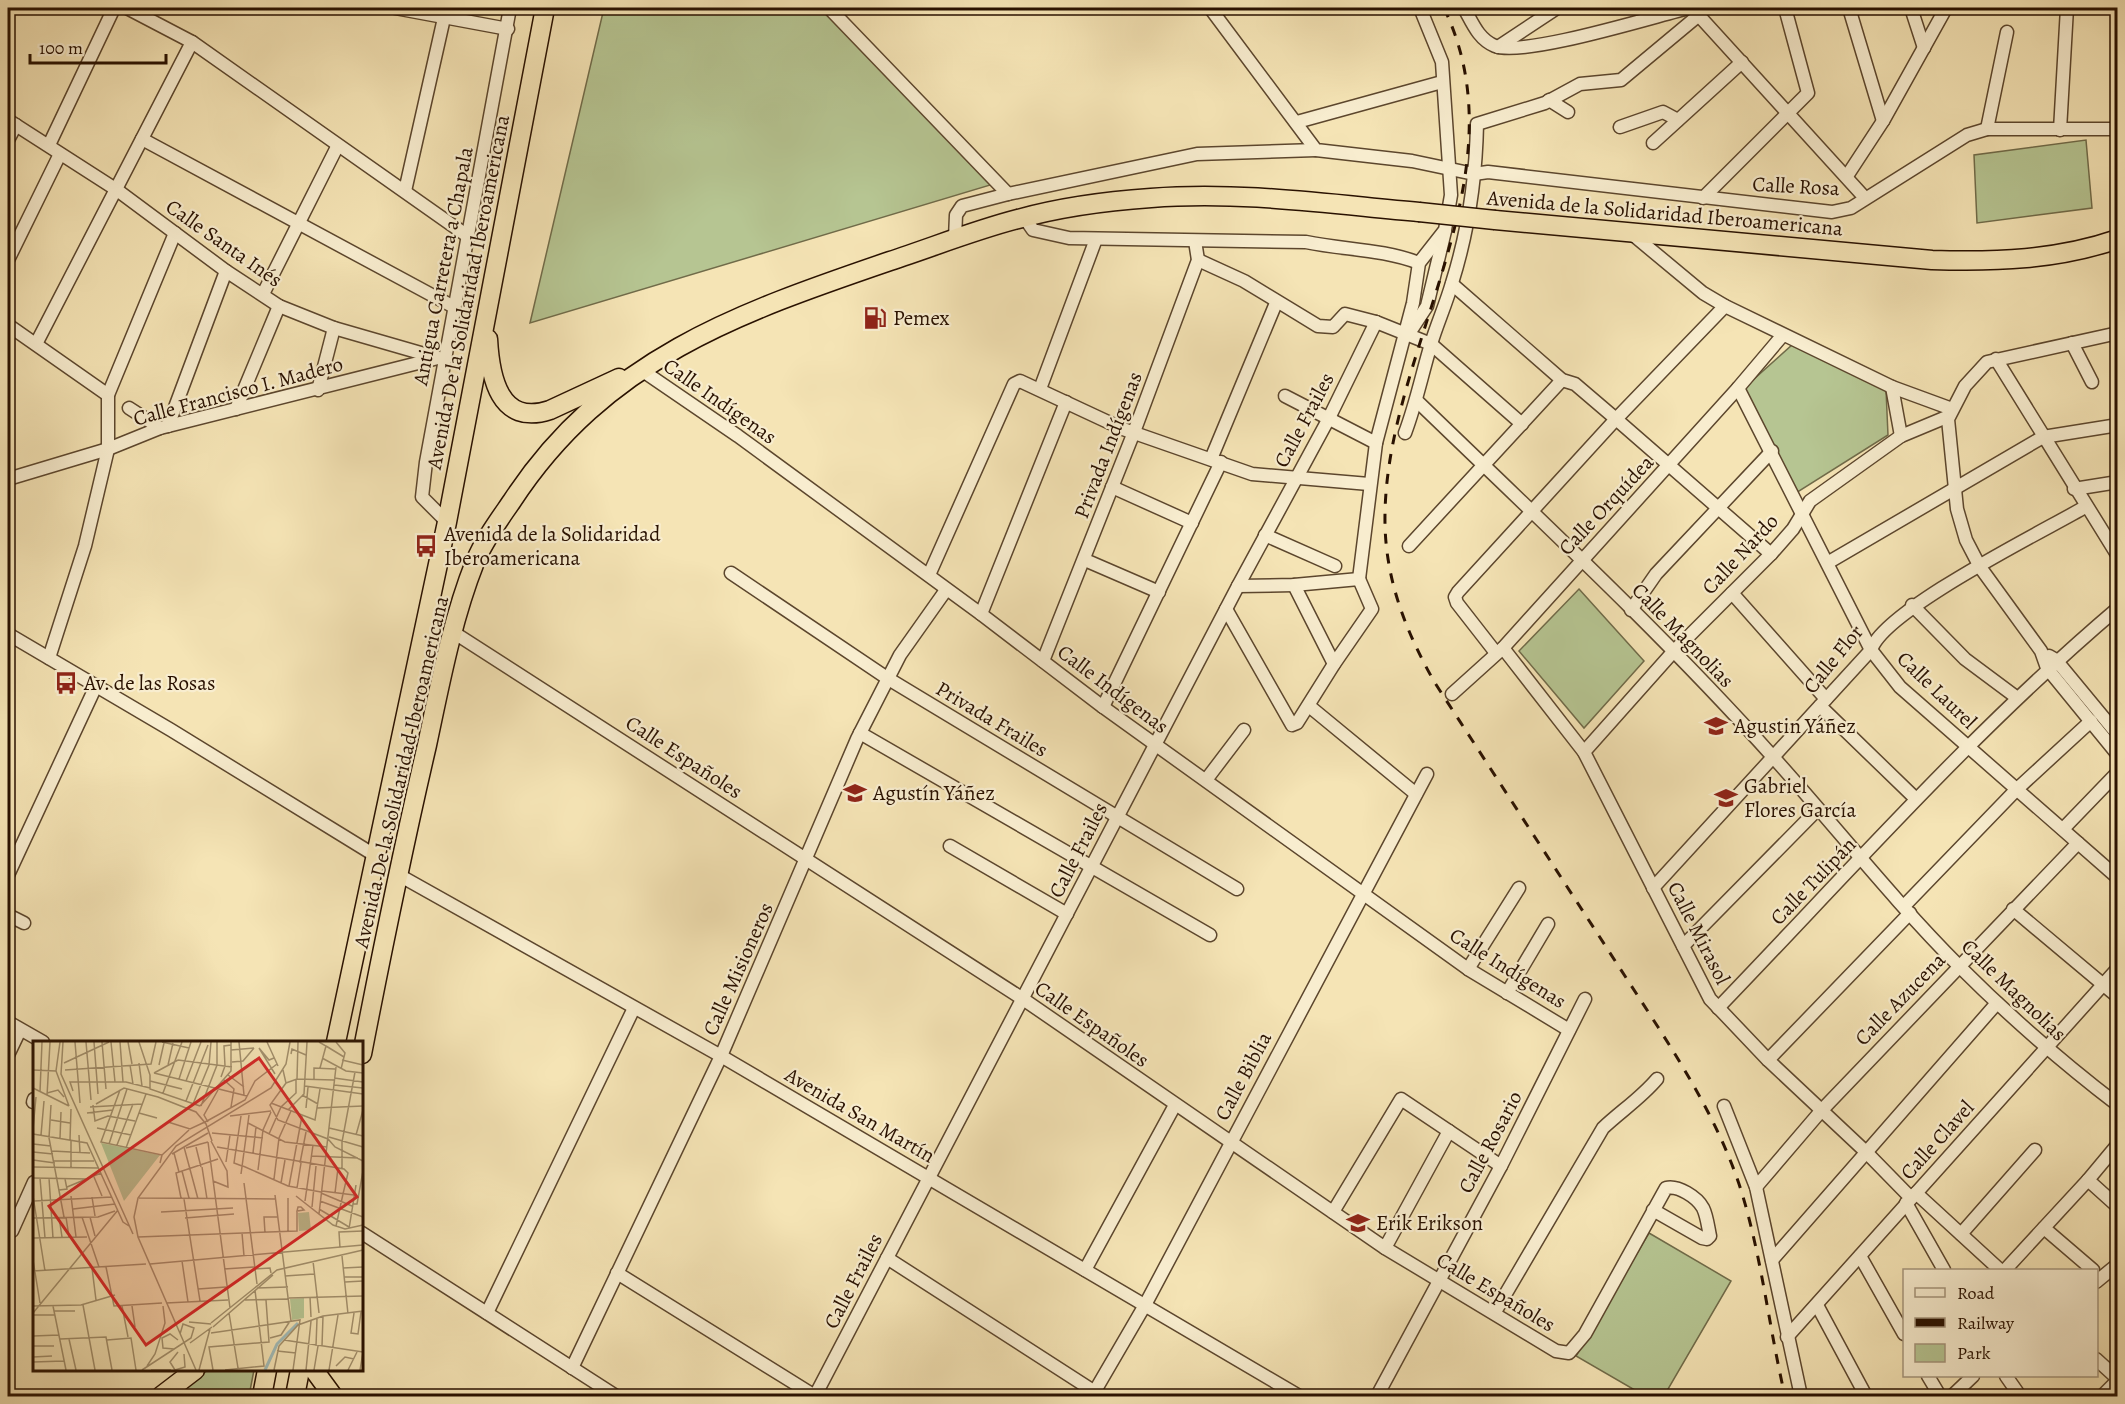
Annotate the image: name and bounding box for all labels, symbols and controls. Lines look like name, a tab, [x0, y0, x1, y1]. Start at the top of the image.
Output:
scale bar	[30, 27, 166, 65]
text: 100 m	[39, 36, 83, 60]
street label: Avenida De la Solidaridad Iberoamericana	[420, 112, 516, 473]
street label: Antigua Carretera a Chapala	[406, 144, 480, 389]
street label: Calle Rosa	[1752, 170, 1841, 202]
street label: Avenida de la Solidaridad Iberoamericana	[1485, 183, 1844, 243]
street label: Calle Santa Inés	[160, 192, 288, 294]
place label: Pemex	[893, 304, 949, 332]
fuel station icon: Pemex	[862, 305, 888, 331]
street label: Calle Francisco I. Madero	[130, 350, 346, 432]
street label: Calle Indígenas	[658, 352, 782, 450]
street label: Privada Indígenas	[1067, 368, 1149, 522]
street label: Calle Frailes	[1267, 368, 1341, 472]
street label: Calle Orquídea	[1552, 449, 1660, 561]
street label: Calle Nardo	[1695, 508, 1785, 600]
place label: Avenida de la Solidaridad Iberoamericana	[443, 520, 661, 572]
bus stop icon: Avenida de la Solidaridad Iberoamericana	[413, 533, 439, 559]
street label: Calle Magnolias	[1626, 576, 1740, 694]
street label: Avenida De la Solidaridad Iberoamericana	[347, 593, 455, 952]
street label: Calle Flor	[1797, 619, 1869, 699]
street label: Calle Indígenas	[1052, 638, 1174, 740]
street label: Calle Laurel	[1891, 645, 1983, 735]
place label: Av. de las Rosas	[83, 669, 216, 697]
bus stop icon: Av. de las Rosas	[53, 670, 79, 696]
street label: Privada Frailes	[931, 674, 1053, 764]
street label: Calle Españoles	[620, 709, 748, 805]
place label: Agustin Yáñez	[1733, 712, 1856, 740]
school or university icon: Agustin Yáñez	[1703, 713, 1729, 739]
place label: Gabriel Flores García	[1744, 772, 1856, 824]
place label: Agustín Yáñez	[872, 779, 995, 807]
school or university icon: Agustín Yáñez	[842, 780, 868, 806]
school or university icon: Gabriel Flores García	[1713, 785, 1739, 811]
street label: Calle Frailes	[1042, 797, 1114, 903]
street label: Calle Tulipán	[1764, 831, 1862, 931]
street label: Calle Mirasol	[1661, 877, 1737, 989]
street label: Calle Misioneros	[696, 898, 780, 1040]
street label: Calle Indígenas	[1444, 921, 1572, 1015]
street label: Calle Magnolias	[1955, 933, 2073, 1047]
street label: Calle Azucena	[1848, 946, 1952, 1052]
street label: Calle Españoles	[1029, 974, 1155, 1074]
street label: Calle Biblia	[1208, 1027, 1278, 1125]
inset map	[33, 1041, 363, 1371]
street label: Avenida San Martín	[779, 1060, 940, 1169]
street label: Calle Rosario	[1451, 1086, 1529, 1198]
street label: Calle Clavel	[1894, 1094, 1980, 1186]
place label: Erik Erikson	[1376, 1209, 1483, 1237]
school or university icon: Erik Erikson	[1345, 1210, 1371, 1236]
street label: Calle Frailes	[817, 1228, 889, 1334]
street label: Calle Españoles	[1431, 1246, 1561, 1338]
legend	[1903, 1269, 2098, 1377]
text: Road	[1957, 1281, 1995, 1305]
text: Railway	[1957, 1311, 2015, 1335]
text: Park	[1957, 1341, 1991, 1365]

